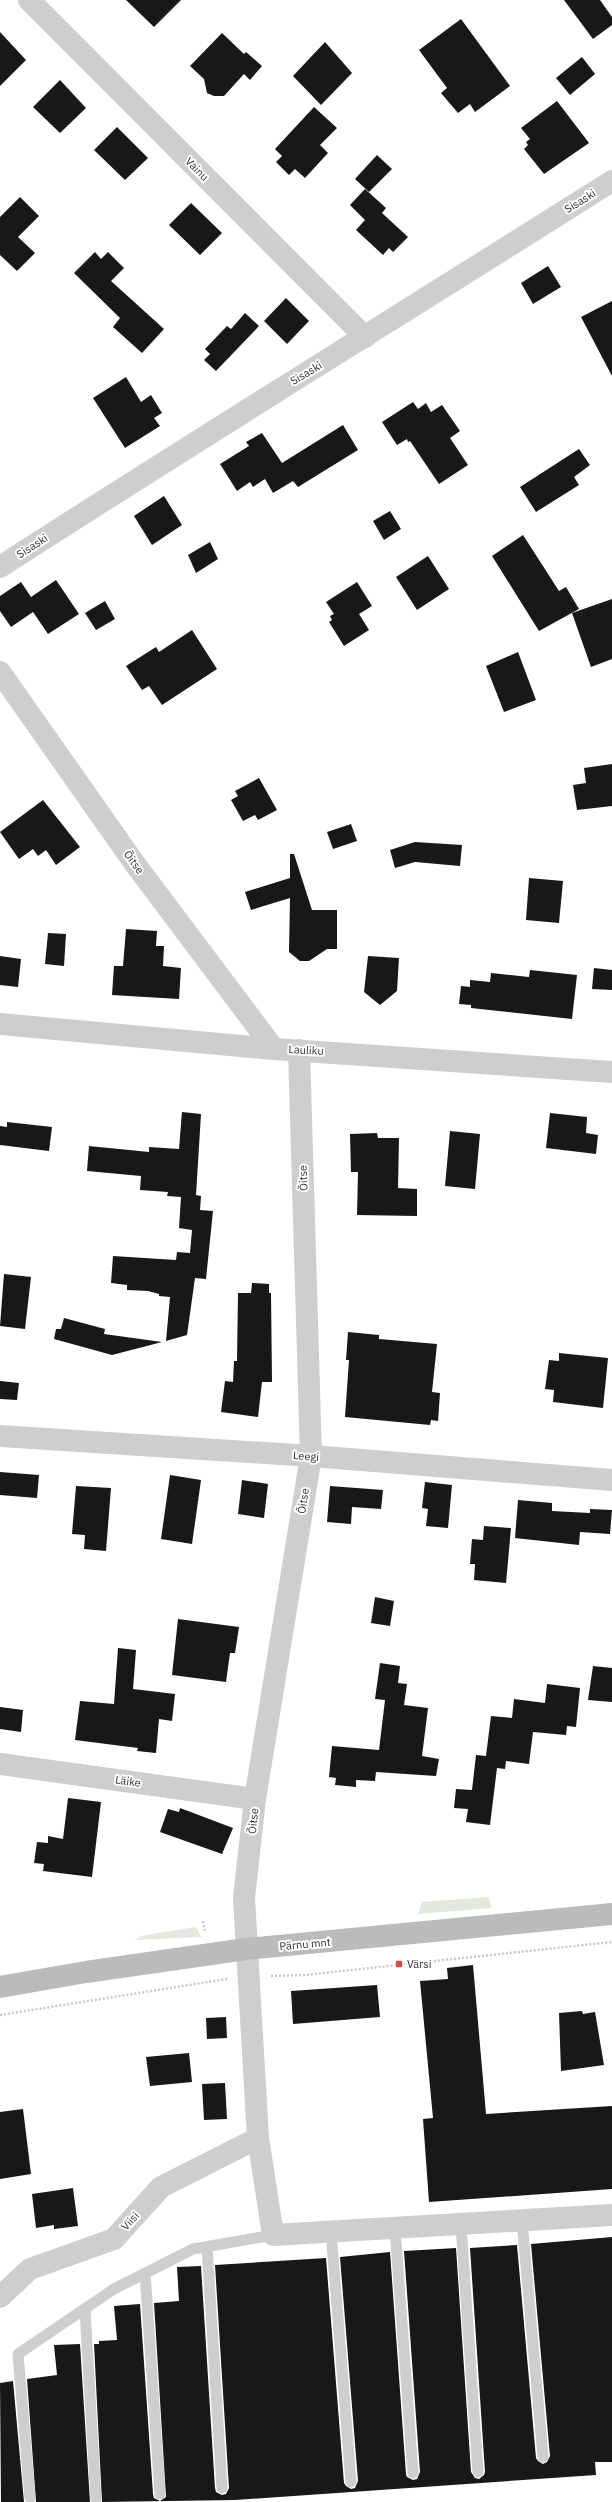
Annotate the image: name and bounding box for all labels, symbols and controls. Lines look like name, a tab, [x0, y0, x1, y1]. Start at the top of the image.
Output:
street label: Vainu	[182, 154, 212, 184]
street label: Sisaski	[562, 186, 598, 216]
street label: Sisaski	[288, 358, 324, 388]
street label: Sisaski	[14, 531, 50, 561]
street label: Õitse	[121, 847, 147, 877]
street label: Lauliku	[288, 1042, 324, 1058]
street label: Õitse	[296, 1165, 310, 1191]
street label: Leegi	[293, 1448, 319, 1464]
street label: Õitse	[294, 1487, 312, 1515]
street label: Läike	[114, 1772, 142, 1790]
street label: Õitse	[245, 1807, 261, 1835]
street label: Pärnu mnt	[279, 1935, 331, 1953]
place label: Värsi	[407, 1957, 431, 1971]
marker: Värsi	[394, 1959, 404, 1969]
street label: Viisi	[118, 2209, 142, 2233]

